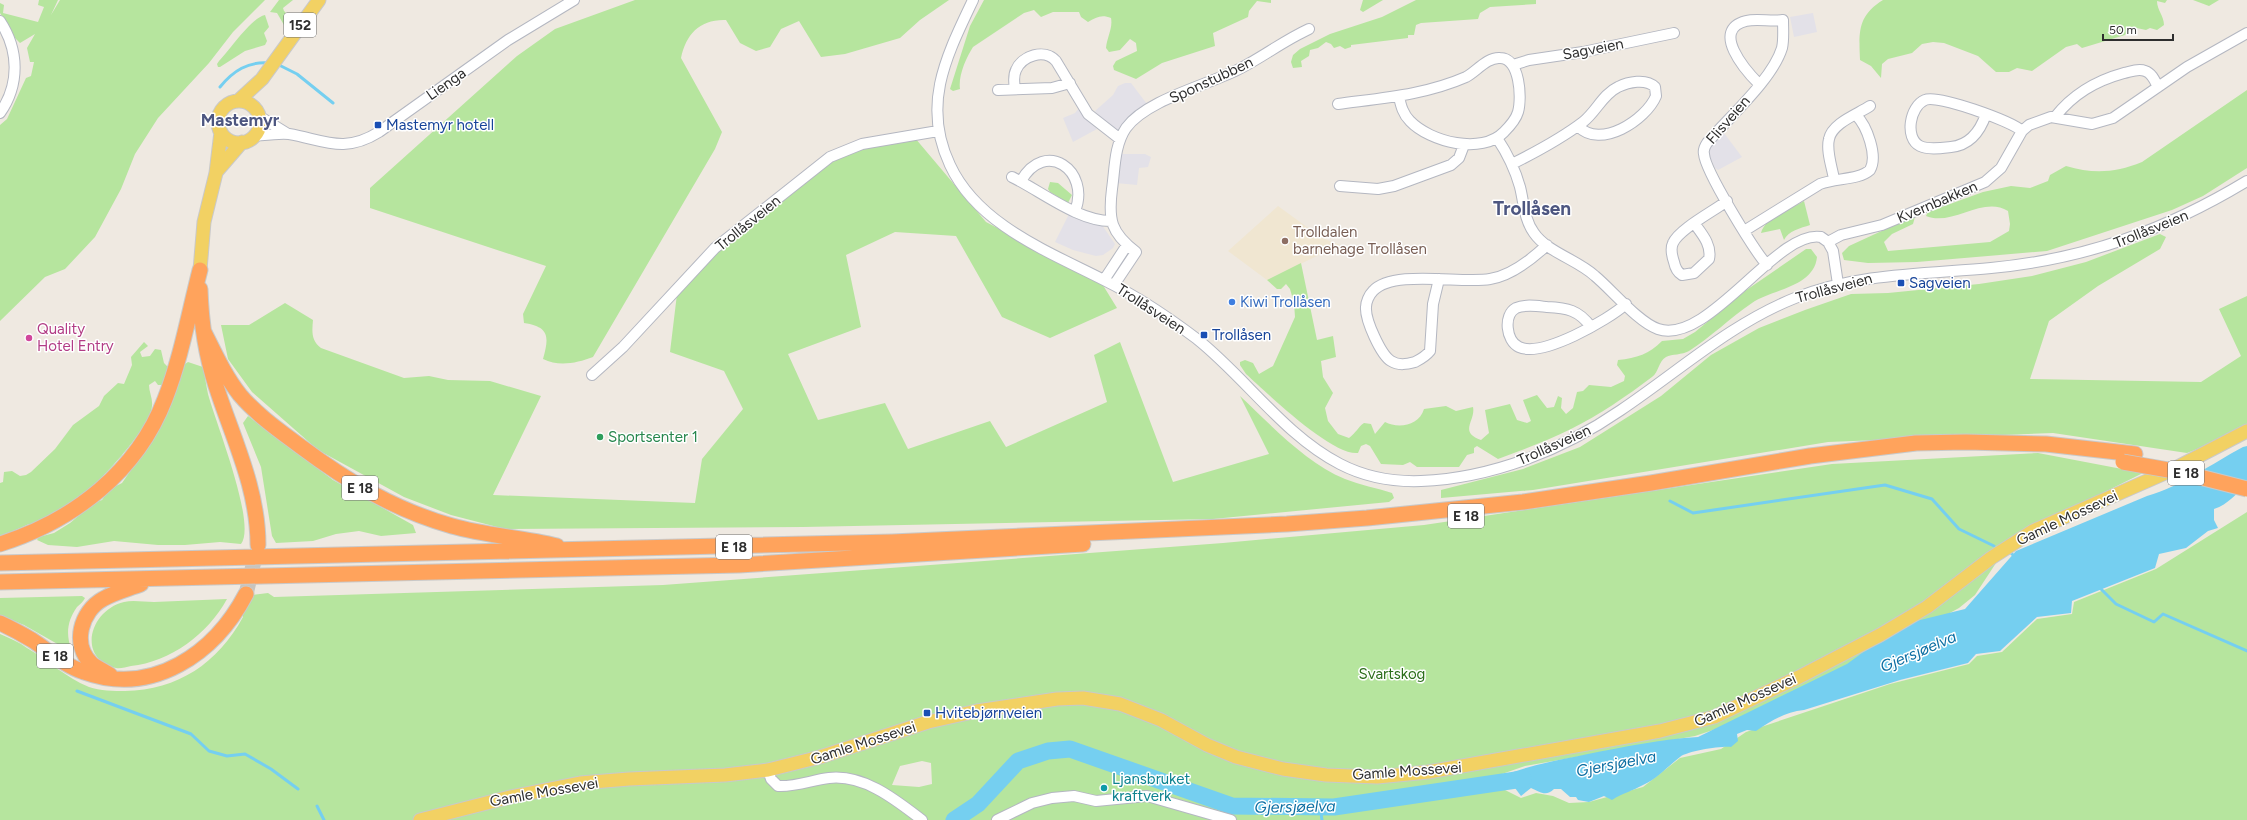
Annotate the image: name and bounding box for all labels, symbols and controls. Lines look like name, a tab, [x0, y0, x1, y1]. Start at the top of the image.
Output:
road number: 152	[284, 13, 316, 37]
scale bar	[2103, 16, 2173, 42]
text: 50 m	[2109, 23, 2137, 37]
street label: Sagveien	[1561, 34, 1625, 64]
street label: Sponstubben	[1166, 53, 1256, 107]
street label: Lienga	[423, 64, 469, 104]
street label: Flisveien	[1702, 92, 1754, 148]
district label: Mastemyr	[201, 110, 280, 130]
place label: Mastemyr hotell	[386, 116, 494, 134]
marker: Mastemyr hotell	[373, 120, 383, 130]
street label: Kvernbakken	[1894, 177, 1980, 227]
street label: Trollåsveien	[712, 191, 784, 255]
district label: Trollåsen	[1493, 197, 1571, 220]
street label: Trollåsveien	[2111, 206, 2191, 252]
place label: Trolldalen barnehage Trollåsen	[1293, 223, 1427, 258]
marker: Trolldalen barnehage Trollåsen	[1280, 236, 1290, 246]
street label: Trollåsveien	[1794, 269, 1874, 307]
place label: Sagveien	[1909, 274, 1971, 292]
marker: Sagveien	[1896, 278, 1906, 288]
street label: Trollåsveien	[1113, 280, 1189, 338]
place label: Kiwi Trollåsen	[1240, 293, 1331, 311]
marker: Kiwi Trollåsen	[1227, 297, 1237, 307]
place label: Quality Hotel Entry	[37, 320, 114, 355]
place label: Trollåsen	[1212, 326, 1271, 344]
marker: Trollåsen	[1199, 330, 1209, 340]
marker: Quality Hotel Entry	[24, 333, 34, 343]
street label: Trollåsveien	[1515, 421, 1593, 469]
place label: Sportsenter 1	[608, 428, 698, 446]
marker: Sportsenter 1	[595, 432, 605, 442]
road number: E 18	[2168, 461, 2204, 485]
road number: E 18	[342, 476, 378, 500]
street label: Gamle Mossevei	[2013, 487, 2121, 549]
road number: E 18	[1448, 504, 1484, 528]
road number: E 18	[716, 535, 752, 559]
water label: Gjersjøelva	[1877, 627, 1959, 676]
road number: E 18	[37, 644, 73, 668]
park label: Svartskog	[1359, 665, 1425, 683]
street label: Gamle Mossevei	[1691, 669, 1799, 731]
place label: Hvitebjørnveien	[935, 704, 1042, 722]
marker: Hvitebjørnveien	[922, 708, 932, 718]
street label: Gamle Mossevei	[808, 717, 918, 769]
water label: Gjersjøelva	[1574, 746, 1658, 781]
street label: Gamle Mossevei	[1352, 758, 1462, 784]
place label: Ljansbruket kraftverk	[1112, 770, 1190, 805]
street label: Gamle Mossevei	[488, 774, 600, 810]
marker: Ljansbruket kraftverk	[1099, 783, 1109, 793]
water label: Gjersjøelva	[1254, 796, 1336, 817]

